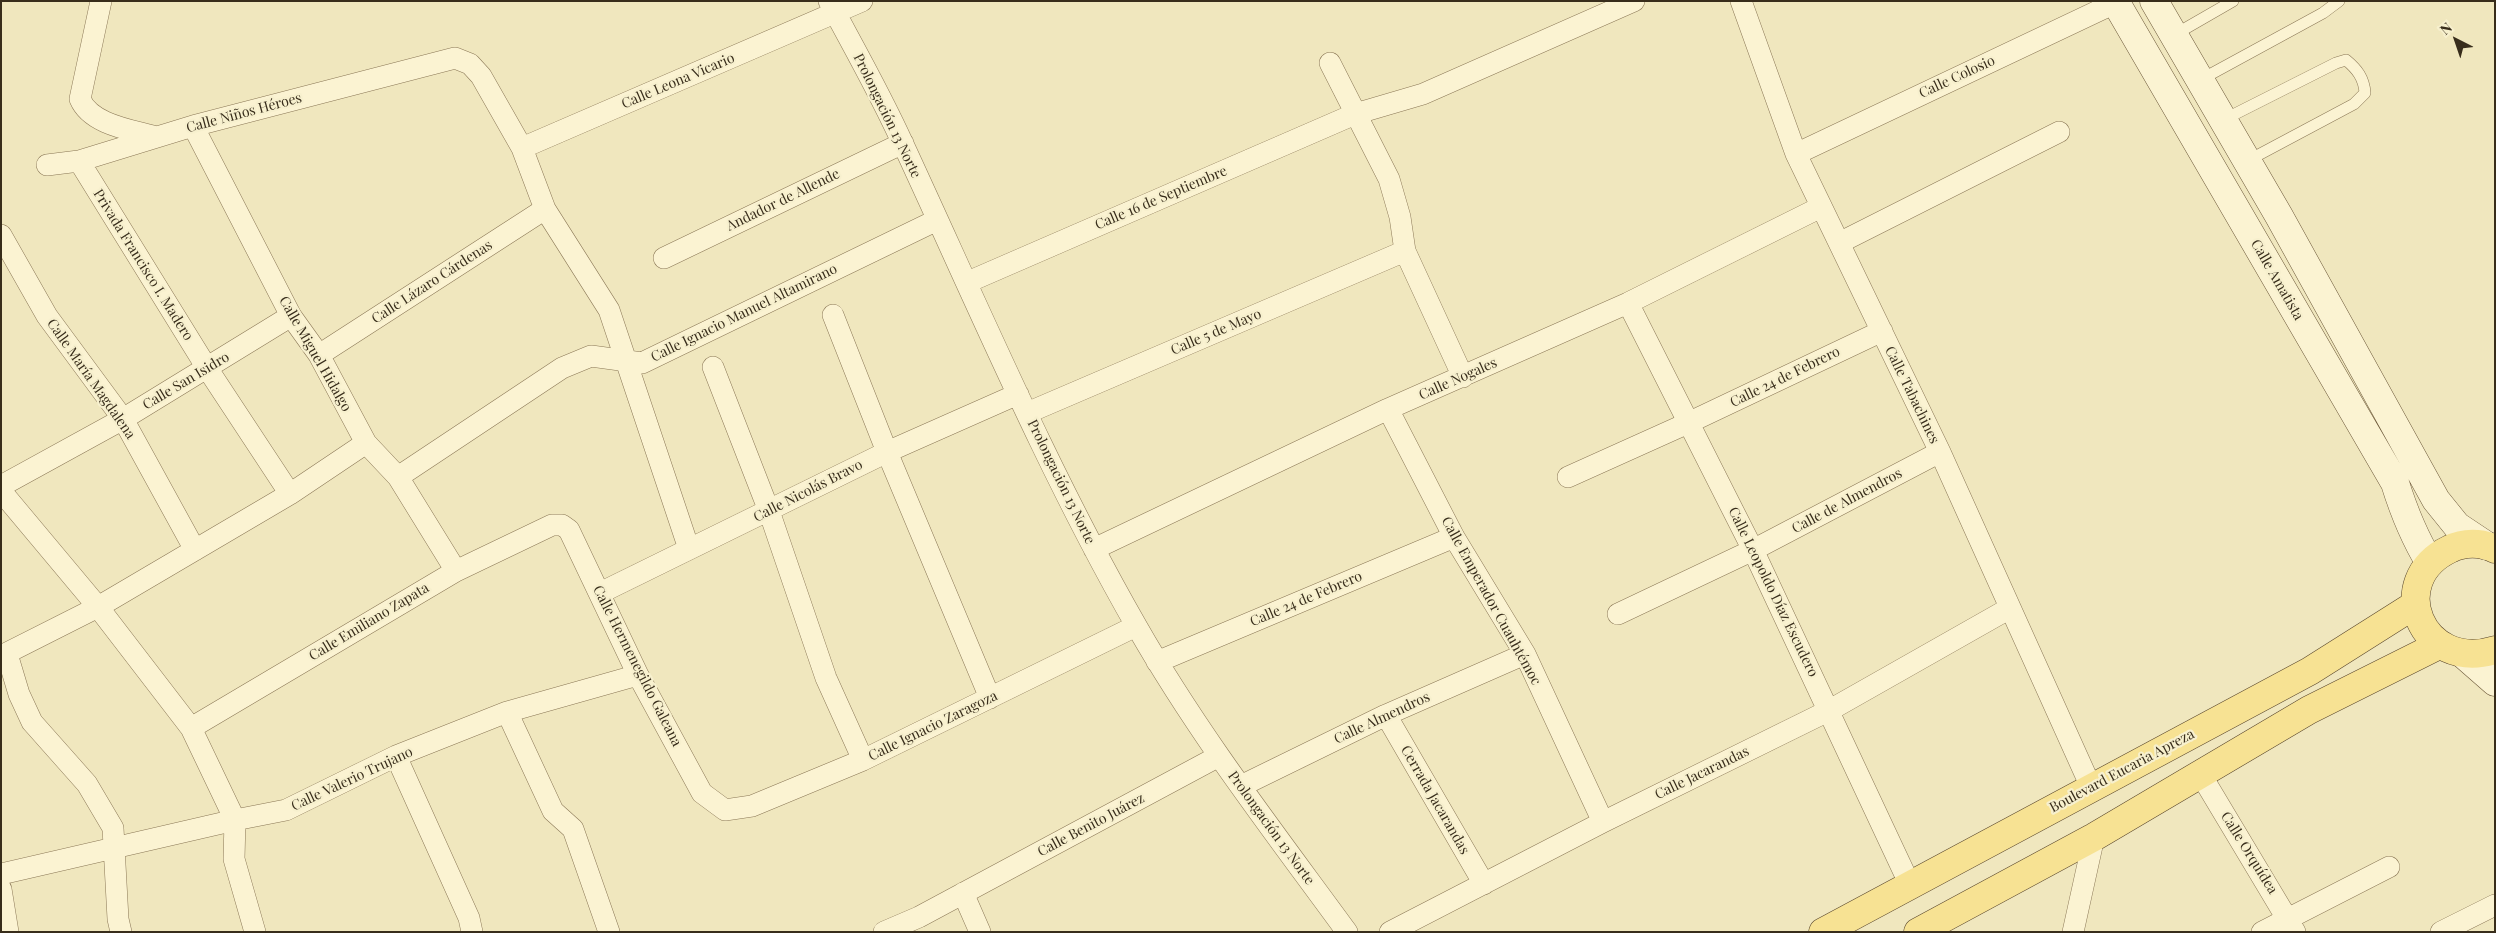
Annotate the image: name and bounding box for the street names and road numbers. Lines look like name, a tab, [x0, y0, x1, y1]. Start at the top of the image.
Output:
street label: Calle Leona Vicario	[619, 50, 737, 112]
street label: Prolongación 13 Norte	[850, 51, 924, 181]
street label: Calle Colosio	[1916, 52, 1998, 102]
street label: Calle Niños Héroes	[184, 89, 304, 137]
street label: Calle 16 de Septiembre	[1092, 163, 1230, 233]
street label: Andador de Allende	[724, 165, 842, 235]
street label: Privada Francisco I. Madero	[89, 186, 197, 344]
street label: Calle Lázaro Cárdenas	[369, 237, 495, 327]
street label: Calle Amatista	[2247, 237, 2307, 323]
street label: Calle Ignacio Manuel Altamirano	[648, 260, 840, 366]
street label: Calle Miguel Hidalgo	[275, 293, 355, 415]
street label: Calle 5 de Mayo	[1168, 305, 1264, 359]
street label: Calle María Magdalena	[43, 316, 139, 442]
street label: Calle 24 de Febrero	[1727, 343, 1843, 411]
street label: Calle Tabachines	[1881, 344, 1943, 446]
street label: Calle San Isidro	[140, 349, 232, 413]
street label: Calle Nogales	[1416, 354, 1500, 404]
street label: Prolongación 13 Norte	[1024, 417, 1098, 547]
street label: Calle Nicolás Bravo	[751, 456, 865, 526]
street label: Calle de Almendros	[1789, 465, 1905, 537]
street label: Calle Leopoldo Díaz Escudero	[1725, 504, 1821, 680]
street label: Calle Emperador Cuauhtémoc	[1438, 514, 1544, 688]
street label: Calle 24 de Febrero	[1247, 568, 1365, 630]
street label: Calle Emiliano Zapata	[306, 580, 432, 664]
street label: Calle Hermenegildo Galeana	[589, 583, 685, 749]
street label: Calle Ignacio Zaragoza	[866, 687, 1000, 765]
street label: Calle Almendros	[1331, 688, 1433, 748]
street label: Boulevard Eucaria Apreza	[2047, 726, 2197, 816]
street label: Calle Valerio Trujano	[289, 743, 415, 815]
street label: Cerrada Jacarandas	[1397, 743, 1473, 857]
street label: Calle Jacarandas	[1652, 743, 1752, 803]
street label: Prolongación 13 Norte	[1224, 768, 1318, 888]
street label: Calle Benito Juárez	[1035, 790, 1147, 860]
street label: Calle Orquídea	[2217, 809, 2281, 897]

